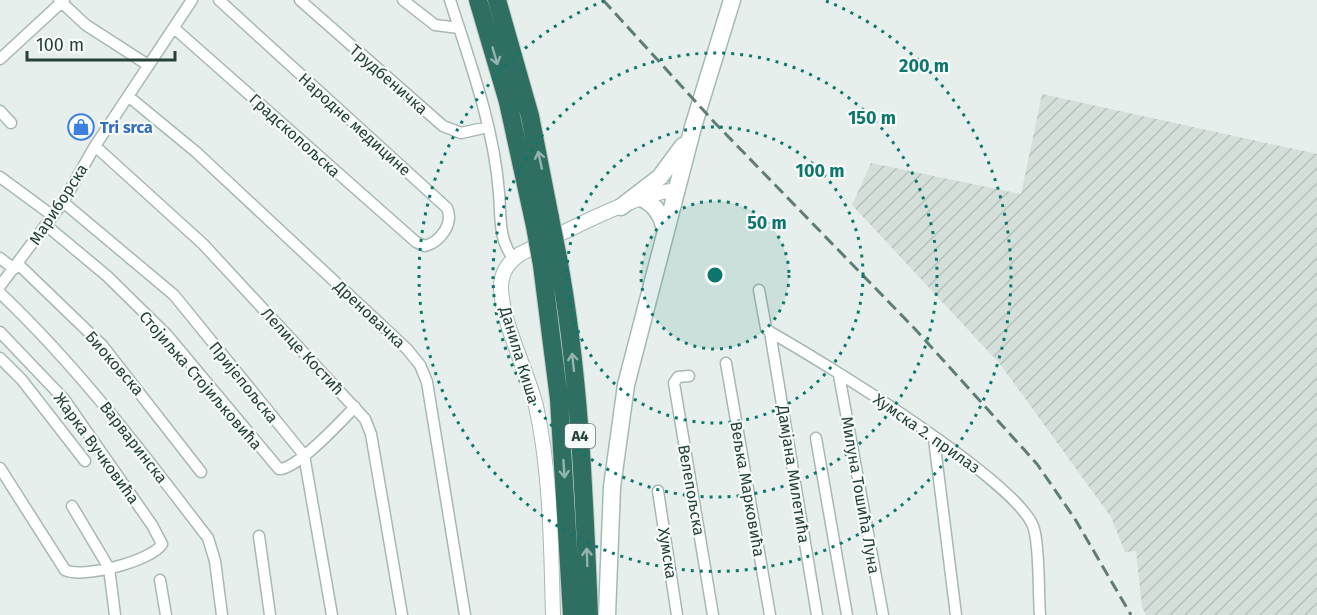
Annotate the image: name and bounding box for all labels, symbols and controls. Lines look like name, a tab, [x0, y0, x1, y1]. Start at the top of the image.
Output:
scale bar	[27, 24, 176, 62]
text: 100 m	[36, 34, 84, 56]
street label: Трудбеничка	[346, 40, 432, 118]
one-way arrow	[490, 46, 501, 65]
text: 200 m	[899, 55, 949, 77]
street label: Народне медицине	[295, 69, 415, 180]
street label: Градскопољска	[245, 89, 344, 181]
text: 150 m	[848, 107, 896, 129]
shop icon: Tri srca	[66, 112, 96, 142]
place label: Tri srca	[100, 118, 153, 137]
one-way arrow	[533, 151, 545, 170]
street label: Мариборска	[25, 160, 92, 248]
text: 100 m	[796, 160, 844, 182]
text: 50 m	[747, 212, 787, 234]
centre of rings	[705, 265, 725, 285]
street label: Дреновачка	[330, 276, 409, 352]
street label: Данила Киша	[495, 303, 543, 406]
street label: Лелице Костић	[257, 304, 348, 399]
street label: Стојиљка Стојиљковића	[135, 307, 266, 454]
street label: Биоковска	[82, 327, 148, 399]
street label: Пријепољска	[205, 338, 282, 427]
one-way arrow	[567, 353, 578, 372]
street label: Жарка Вучковића	[50, 389, 143, 508]
street label: Хумска 2. прилаз	[870, 389, 984, 477]
street label: Варваринска	[96, 398, 171, 487]
street label: Дамјана Милетића	[773, 403, 814, 544]
street label: Милуна Тошића Луна	[837, 415, 884, 575]
street label: Вељка Марковића	[726, 420, 769, 558]
road number: A4	[565, 424, 595, 448]
street label: Велепољска	[674, 443, 709, 537]
one-way arrow	[559, 459, 570, 479]
street label: Хумска	[654, 526, 681, 580]
one-way arrow	[581, 547, 592, 567]

